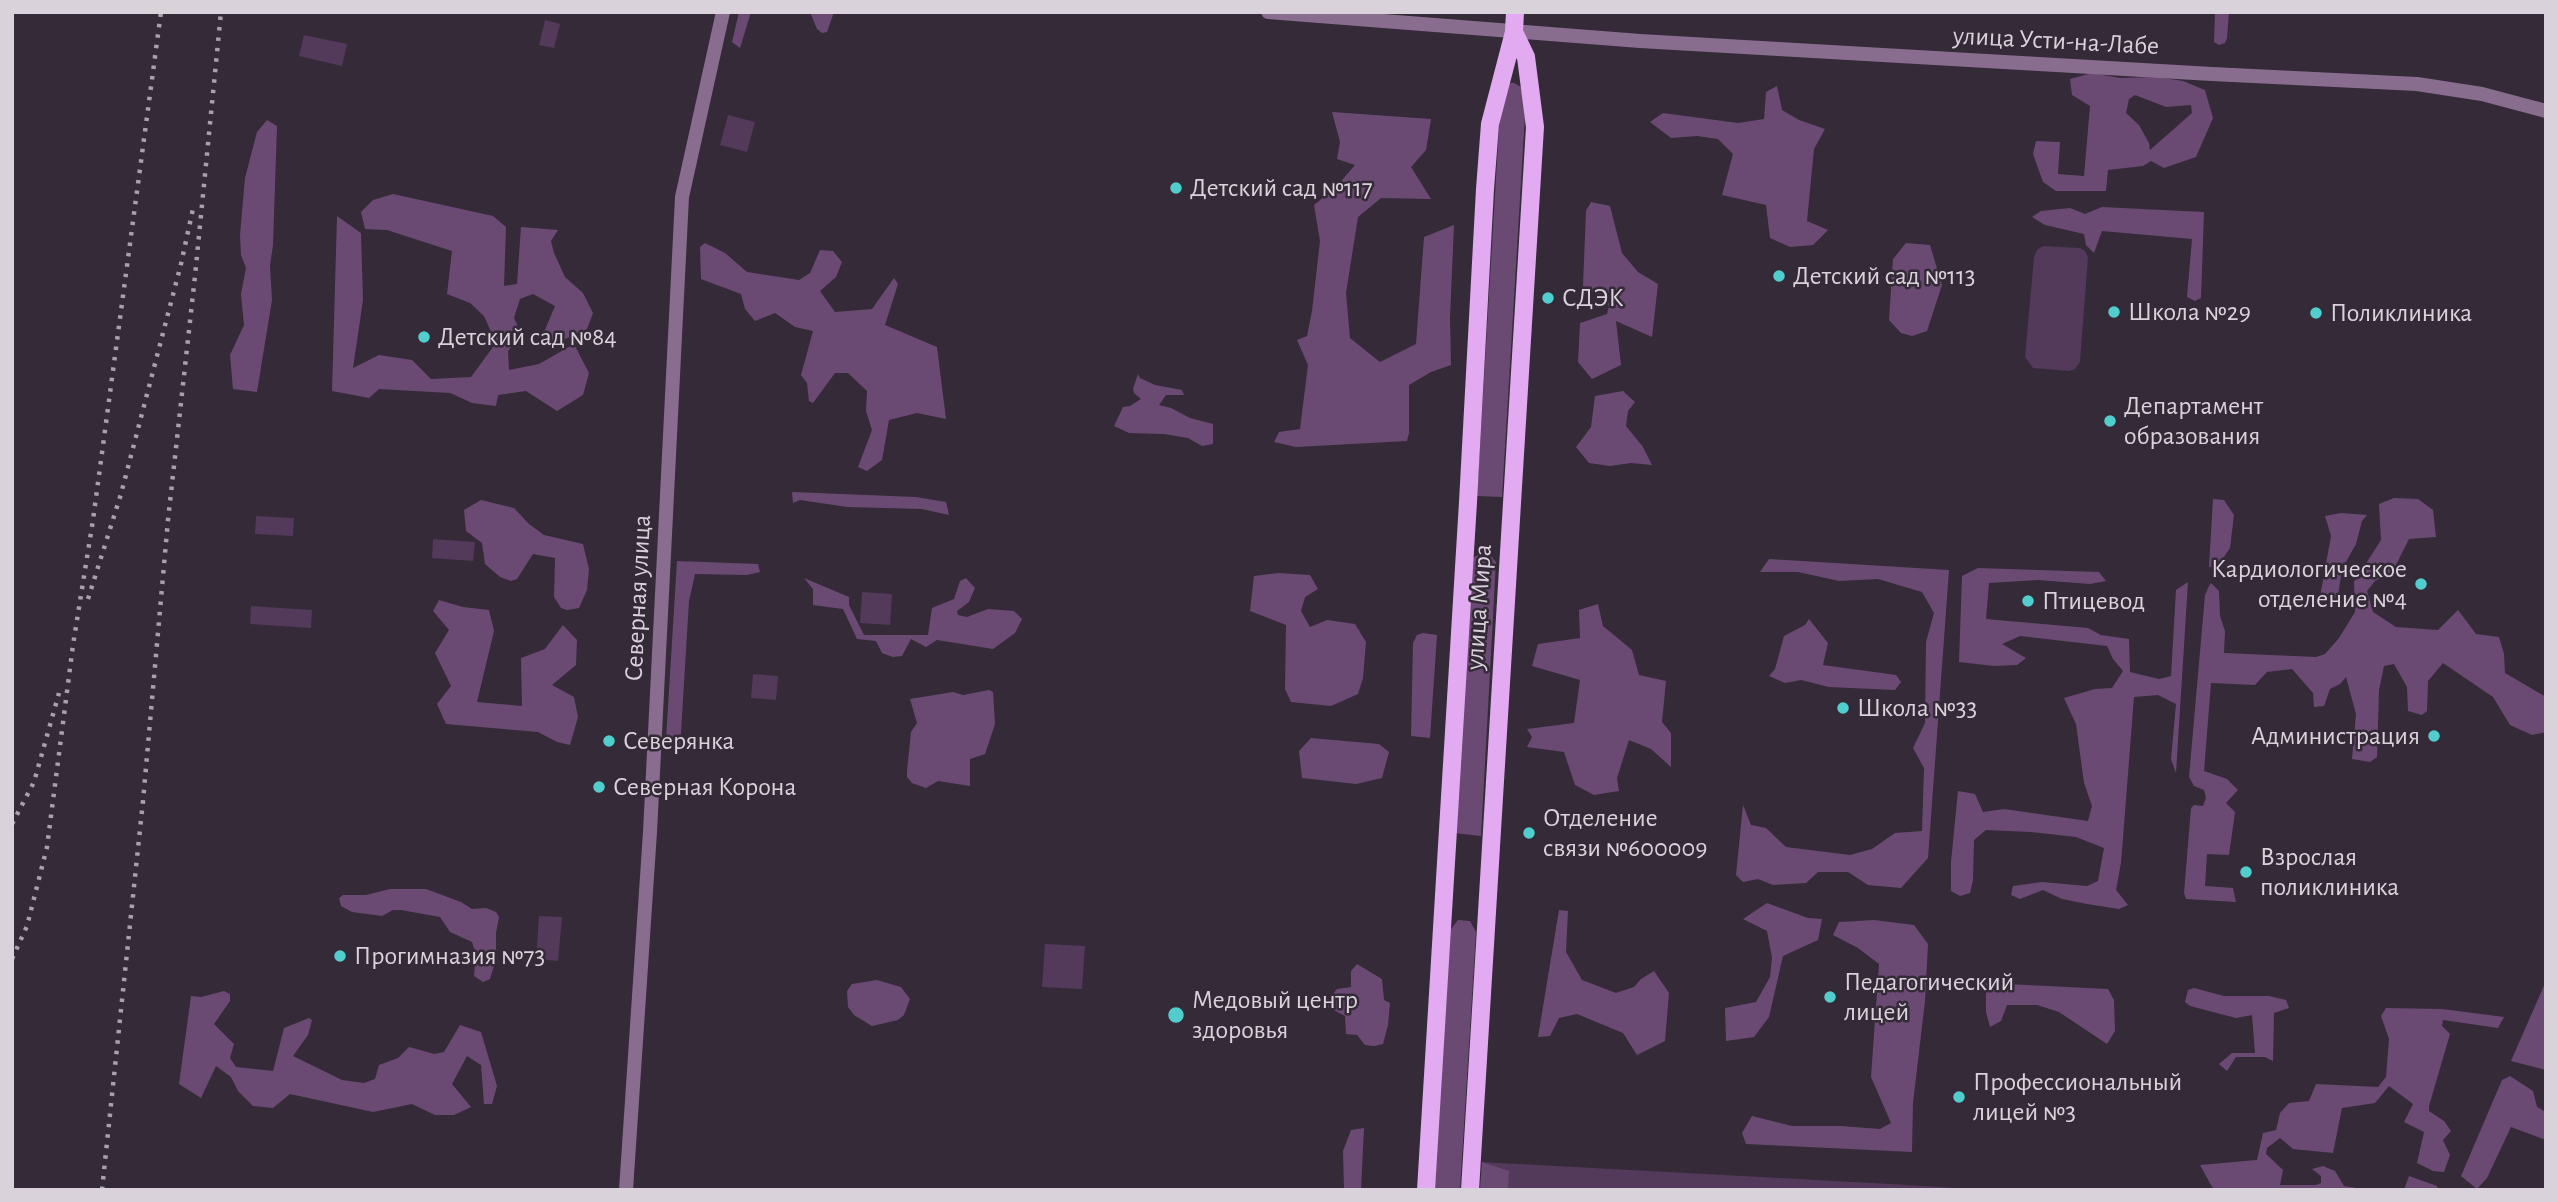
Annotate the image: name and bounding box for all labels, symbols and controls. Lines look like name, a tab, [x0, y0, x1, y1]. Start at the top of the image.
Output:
street label: улица Усти-на-Лабе	[1952, 20, 2160, 62]
place label: Детский сад №117	[1190, 172, 1373, 204]
marker: Детский сад №117	[1168, 180, 1184, 196]
place label: Детский сад №113	[1793, 260, 1976, 292]
marker: Детский сад №113	[1771, 268, 1787, 284]
place label: СДЭК	[1562, 282, 1624, 314]
marker: СДЭК	[1540, 290, 1556, 306]
place label: Школа №29	[2128, 296, 2251, 328]
place label: Поликлиника	[2330, 297, 2472, 329]
marker: Школа №29	[2106, 304, 2122, 320]
marker: Поликлиника	[2308, 305, 2324, 321]
place label: Детский сад №84	[438, 321, 617, 353]
marker: Детский сад №84	[416, 329, 432, 345]
place label: Департамент образования	[2124, 390, 2263, 452]
marker: Департамент образования	[2102, 413, 2118, 429]
street label: Северная улица	[618, 514, 658, 682]
street label: улица Мира	[1459, 543, 1499, 671]
place label: Кардиологическое отделение №4	[2211, 553, 2407, 614]
marker: Кардиологическое отделение №4	[2413, 576, 2429, 592]
place label: Птицевод	[2042, 585, 2145, 617]
marker: Птицевод	[2020, 593, 2036, 609]
place label: Школа №33	[1857, 692, 1977, 724]
marker: Школа №33	[1835, 700, 1851, 716]
place label: Администрация	[2251, 720, 2420, 752]
place label: Северянка	[623, 725, 734, 757]
marker: Администрация	[2426, 728, 2442, 744]
marker: Северянка	[601, 733, 617, 749]
place label: Северная Корона	[613, 771, 796, 803]
marker: Северная Корона	[591, 779, 607, 795]
place label: Отделение связи №600009	[1543, 802, 1707, 864]
marker: Отделение связи №600009	[1521, 825, 1537, 841]
place label: Взрослая поликлиника	[2260, 841, 2399, 903]
marker: Взрослая поликлиника	[2238, 864, 2254, 880]
place label: Прогимназия №73	[354, 940, 545, 972]
marker: Прогимназия №73	[332, 948, 348, 964]
place label: Педагогический лицей	[1844, 966, 2014, 1028]
place label: Медовый центр здоровья	[1192, 984, 1358, 1046]
marker: Педагогический лицей	[1822, 989, 1838, 1005]
marker: Медовый центр здоровья	[1166, 1005, 1186, 1025]
place label: Профессиональный лицей №3	[1973, 1066, 2182, 1128]
marker: Профессиональный лицей №3	[1951, 1089, 1967, 1105]

